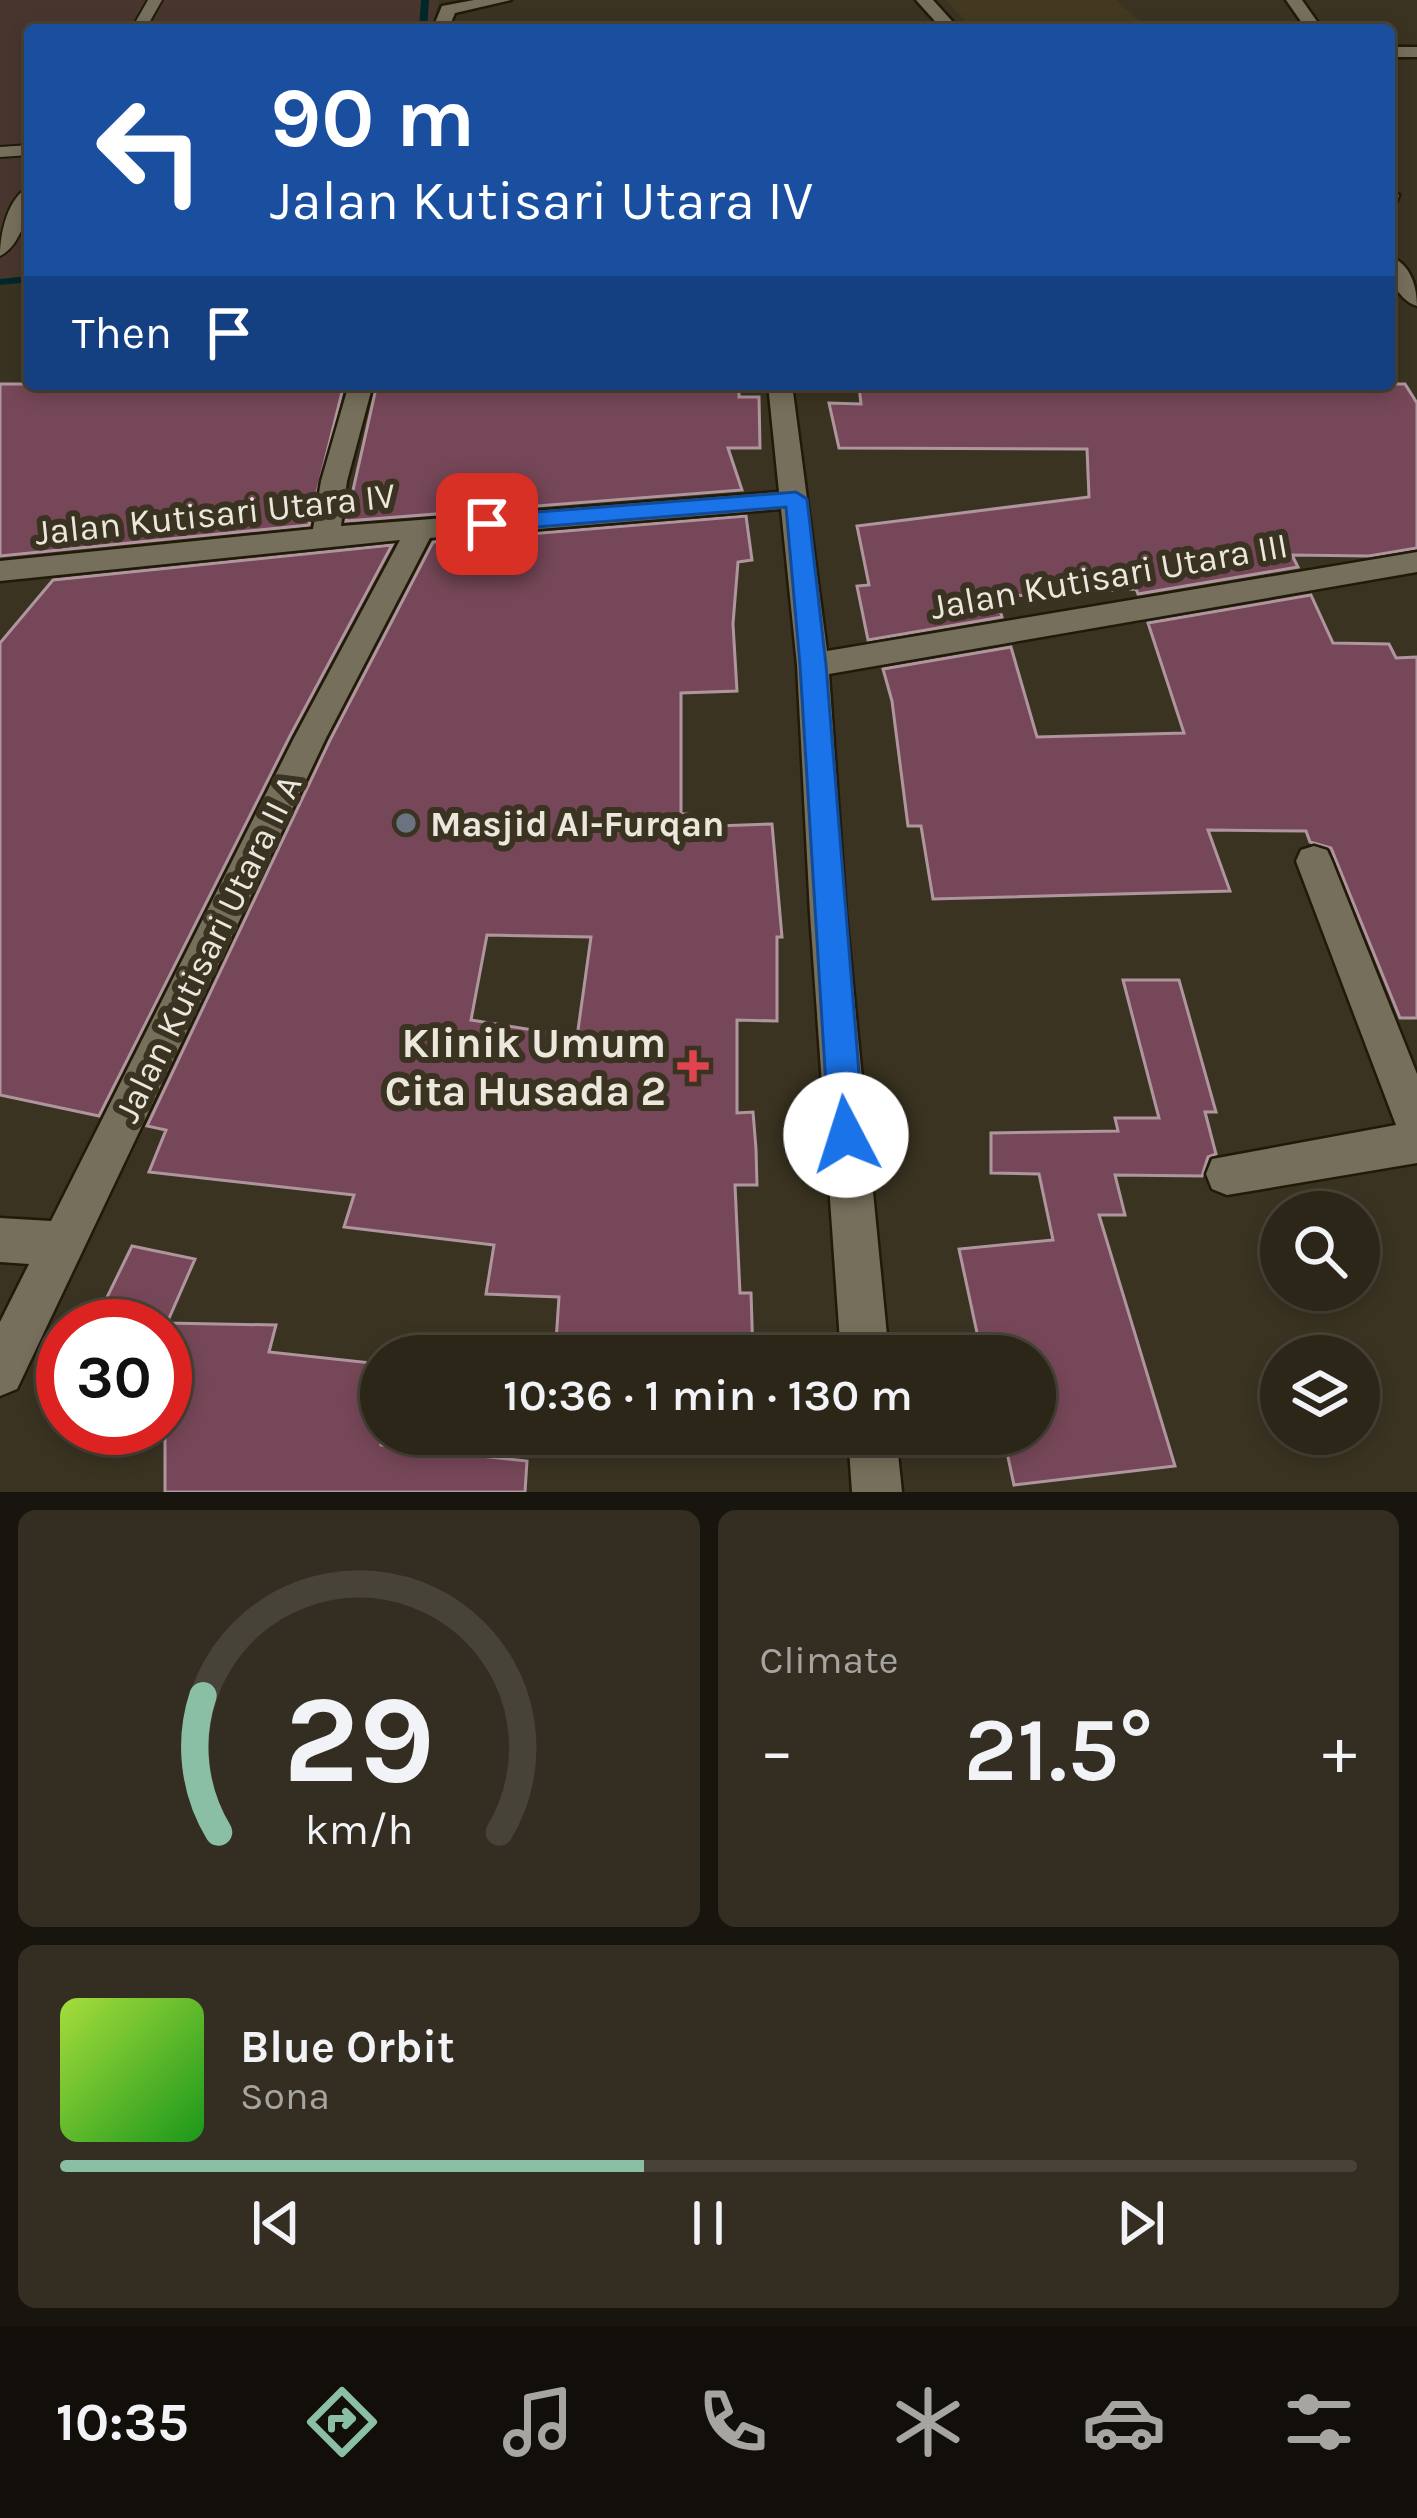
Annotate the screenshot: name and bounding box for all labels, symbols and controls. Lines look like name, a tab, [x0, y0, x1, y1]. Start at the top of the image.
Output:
text: 90 m	[270, 69, 475, 167]
icon: left	[72, 72, 228, 228]
text: Jalan Kutisari Utara IV	[270, 169, 813, 233]
icon: arrive	[196, 300, 262, 366]
text: Then	[72, 307, 172, 359]
pin	[436, 473, 538, 575]
street label: Jalan Kutisari Utara IV	[33, 474, 397, 554]
icon: arrive	[454, 491, 520, 557]
street label: Jalan Kutisari Utara III	[927, 524, 1291, 628]
street label: Jalan Kutisari Utara II A	[105, 768, 310, 1129]
place label: Masjid Al-Furqan	[430, 803, 725, 846]
marker: Masjid Al-Furqan	[393, 810, 419, 836]
place label: Klinik Umum Cita Husada 2	[385, 1018, 666, 1116]
marker: Klinik Umum Cita Husada 2	[677, 1050, 709, 1082]
position arrow	[783, 1072, 909, 1198]
map controls	[1260, 1191, 1380, 1455]
button: search	[1260, 1191, 1380, 1311]
speed limit sign: 30	[36, 1299, 192, 1455]
button: layers	[1260, 1335, 1380, 1455]
text: 10:36 · 1 min · 130 m	[503, 1369, 913, 1421]
text: Climate	[760, 1637, 899, 1683]
text: 29	[283, 1667, 435, 1812]
text: 21.5°	[964, 1697, 1153, 1803]
text: −	[760, 1712, 794, 1790]
text: +	[1322, 1712, 1357, 1790]
text: km/h	[304, 1804, 413, 1854]
text: Blue Orbit	[240, 2021, 455, 2073]
text: Sona	[240, 2073, 330, 2119]
icon: previous	[243, 2190, 309, 2256]
icon: pause	[675, 2190, 741, 2256]
icon: next	[1108, 2190, 1174, 2256]
icon: directions	[300, 2380, 384, 2464]
icon: music	[496, 2380, 580, 2464]
icon: phone	[691, 2380, 775, 2464]
icon: climate	[886, 2380, 970, 2464]
icon: car	[1082, 2380, 1166, 2464]
icon: filters	[1277, 2380, 1361, 2464]
text: 10:35	[56, 2390, 189, 2454]

